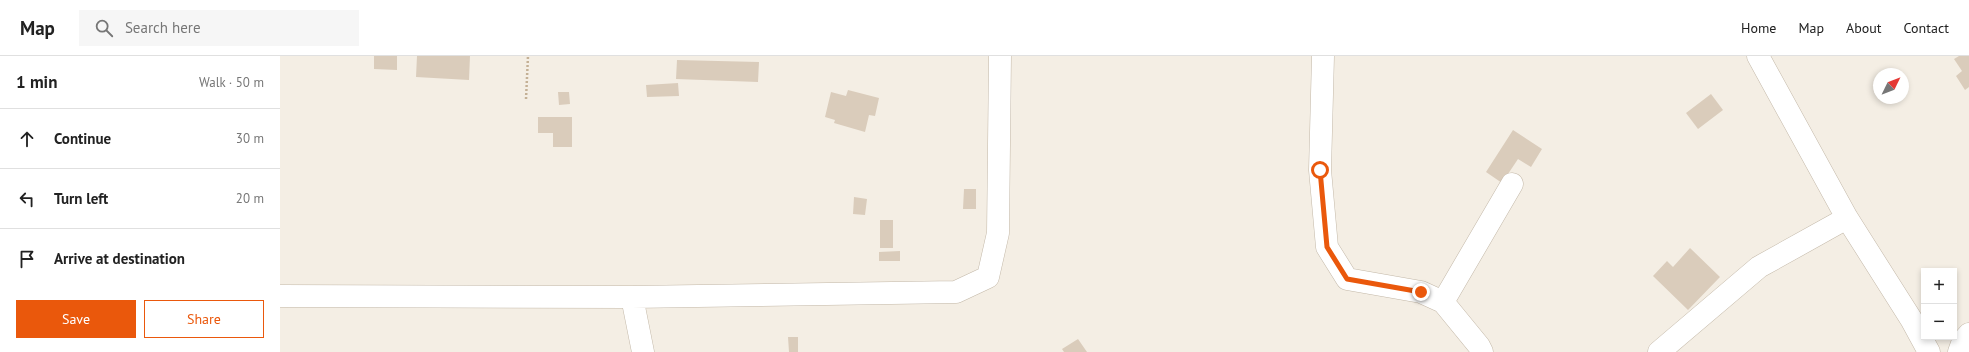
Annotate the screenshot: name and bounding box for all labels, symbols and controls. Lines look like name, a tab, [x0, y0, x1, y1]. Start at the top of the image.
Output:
search box	[79, 10, 359, 46]
text: Map	[20, 16, 55, 40]
icon: search	[93, 17, 115, 39]
text: Search here	[125, 18, 201, 37]
text: Home	[1741, 19, 1776, 37]
text: Map	[1798, 19, 1824, 37]
text: About	[1846, 19, 1882, 37]
text: Contact	[1904, 19, 1949, 37]
north arrow	[1873, 68, 1909, 104]
text: 1 min	[16, 71, 57, 93]
text: Walk · 50 m	[199, 74, 264, 91]
icon: ahead	[16, 128, 38, 150]
text: Continue	[54, 129, 111, 148]
text: 30 m	[236, 130, 264, 147]
route start	[1311, 161, 1329, 179]
icon: left	[16, 188, 38, 210]
text: Turn left	[54, 189, 108, 208]
text: 20 m	[236, 190, 264, 207]
icon: arrive	[16, 248, 38, 270]
text: Arrive at destination	[54, 249, 185, 268]
map controls	[1921, 268, 1957, 340]
button: +	[1921, 268, 1957, 304]
route end	[1412, 283, 1430, 301]
button: Save	[16, 300, 136, 338]
button: Share	[144, 300, 264, 338]
button: −	[1921, 304, 1957, 340]

